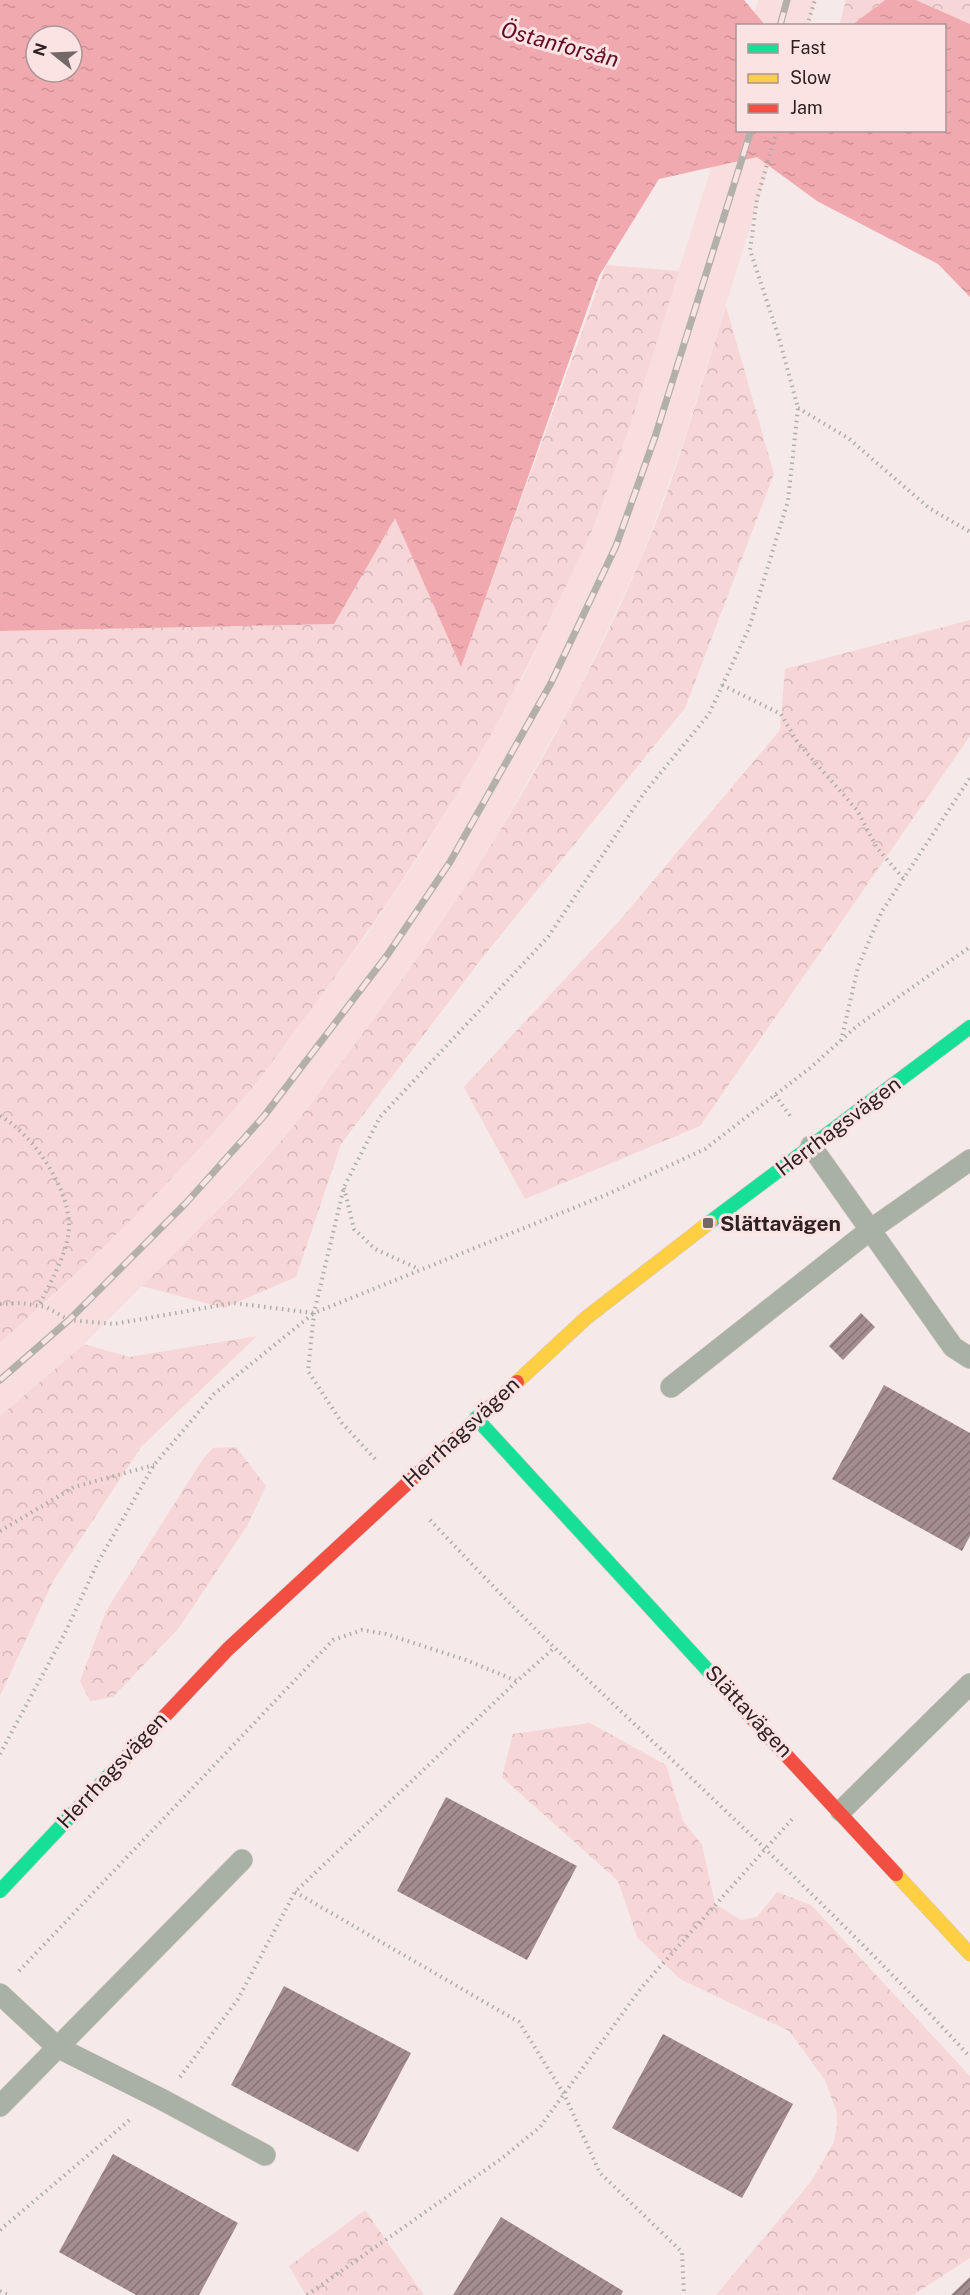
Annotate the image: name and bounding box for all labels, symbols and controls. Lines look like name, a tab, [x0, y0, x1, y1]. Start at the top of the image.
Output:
water label: Östanforsån	[498, 15, 622, 72]
north arrow	[24, 24, 84, 84]
legend	[736, 24, 946, 132]
text: Fast	[790, 37, 826, 58]
text: N	[29, 41, 51, 58]
text: Slow	[790, 67, 831, 88]
text: Jam	[790, 97, 823, 118]
street label: Herrhagsvägen	[771, 1071, 905, 1181]
place label: Slättavägen	[720, 1211, 841, 1236]
marker: Slättavägen	[701, 1216, 715, 1230]
street label: Herrhagsvägen	[398, 1372, 524, 1492]
street label: Slättavägen	[700, 1660, 798, 1762]
street label: Herrhagsvägen	[52, 1707, 172, 1833]

